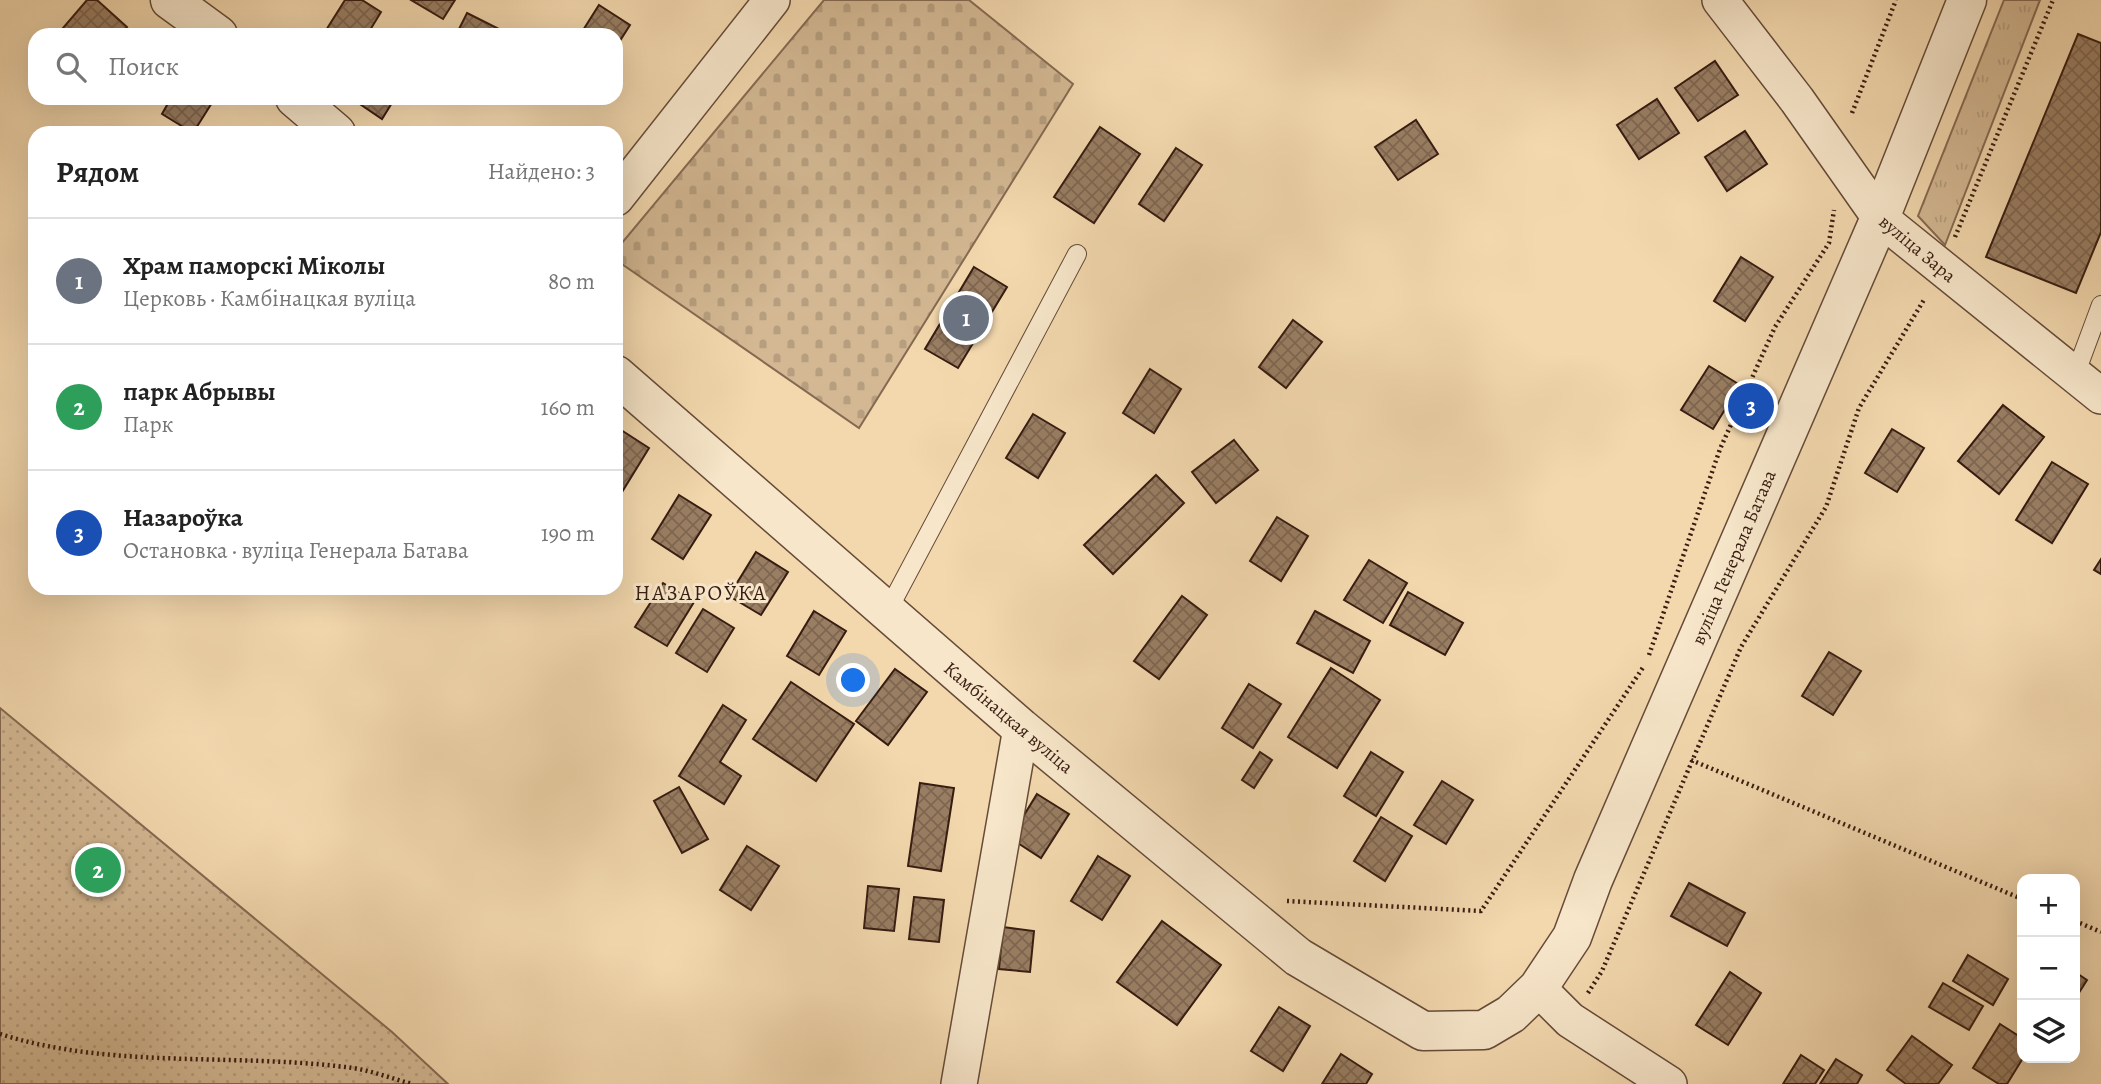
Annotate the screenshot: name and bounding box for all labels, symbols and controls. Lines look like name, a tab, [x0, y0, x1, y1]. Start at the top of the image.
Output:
search box	[28, 28, 623, 105]
icon: search	[52, 48, 90, 86]
text: Поиск	[108, 49, 179, 84]
text: Рядом	[56, 152, 139, 192]
text: Найдено: 3	[488, 156, 595, 187]
street label: вуліца Зара	[1873, 209, 1962, 289]
text: Храм паморскі Міколы	[123, 248, 385, 283]
text: 1	[75, 266, 83, 297]
text: 80 m	[548, 266, 595, 297]
text: Церковь · Камбінацкая вуліца	[123, 283, 416, 314]
pin: 1	[943, 292, 989, 344]
text: парк Абрывы	[123, 374, 276, 409]
pin: 3	[1728, 380, 1774, 432]
text: 2	[73, 392, 85, 423]
text: 160 m	[541, 392, 595, 423]
text: Парк	[123, 409, 174, 440]
street label: вуліца Генерала Батава	[1685, 466, 1783, 649]
text: Назароўка	[123, 500, 243, 535]
text: 3	[74, 518, 84, 549]
text: 190 m	[541, 518, 595, 549]
text: Остановка · вуліца Генерала Батава	[123, 535, 469, 566]
district label: НАЗАРОЎКА	[635, 579, 767, 607]
street label: Камбінацкая вуліца	[938, 656, 1079, 780]
your location	[836, 663, 870, 697]
pin: 2	[75, 844, 121, 896]
map controls	[2017, 874, 2080, 1063]
button: +	[2017, 874, 2080, 937]
button: −	[2017, 937, 2080, 1000]
button: layers	[2017, 1000, 2080, 1063]

